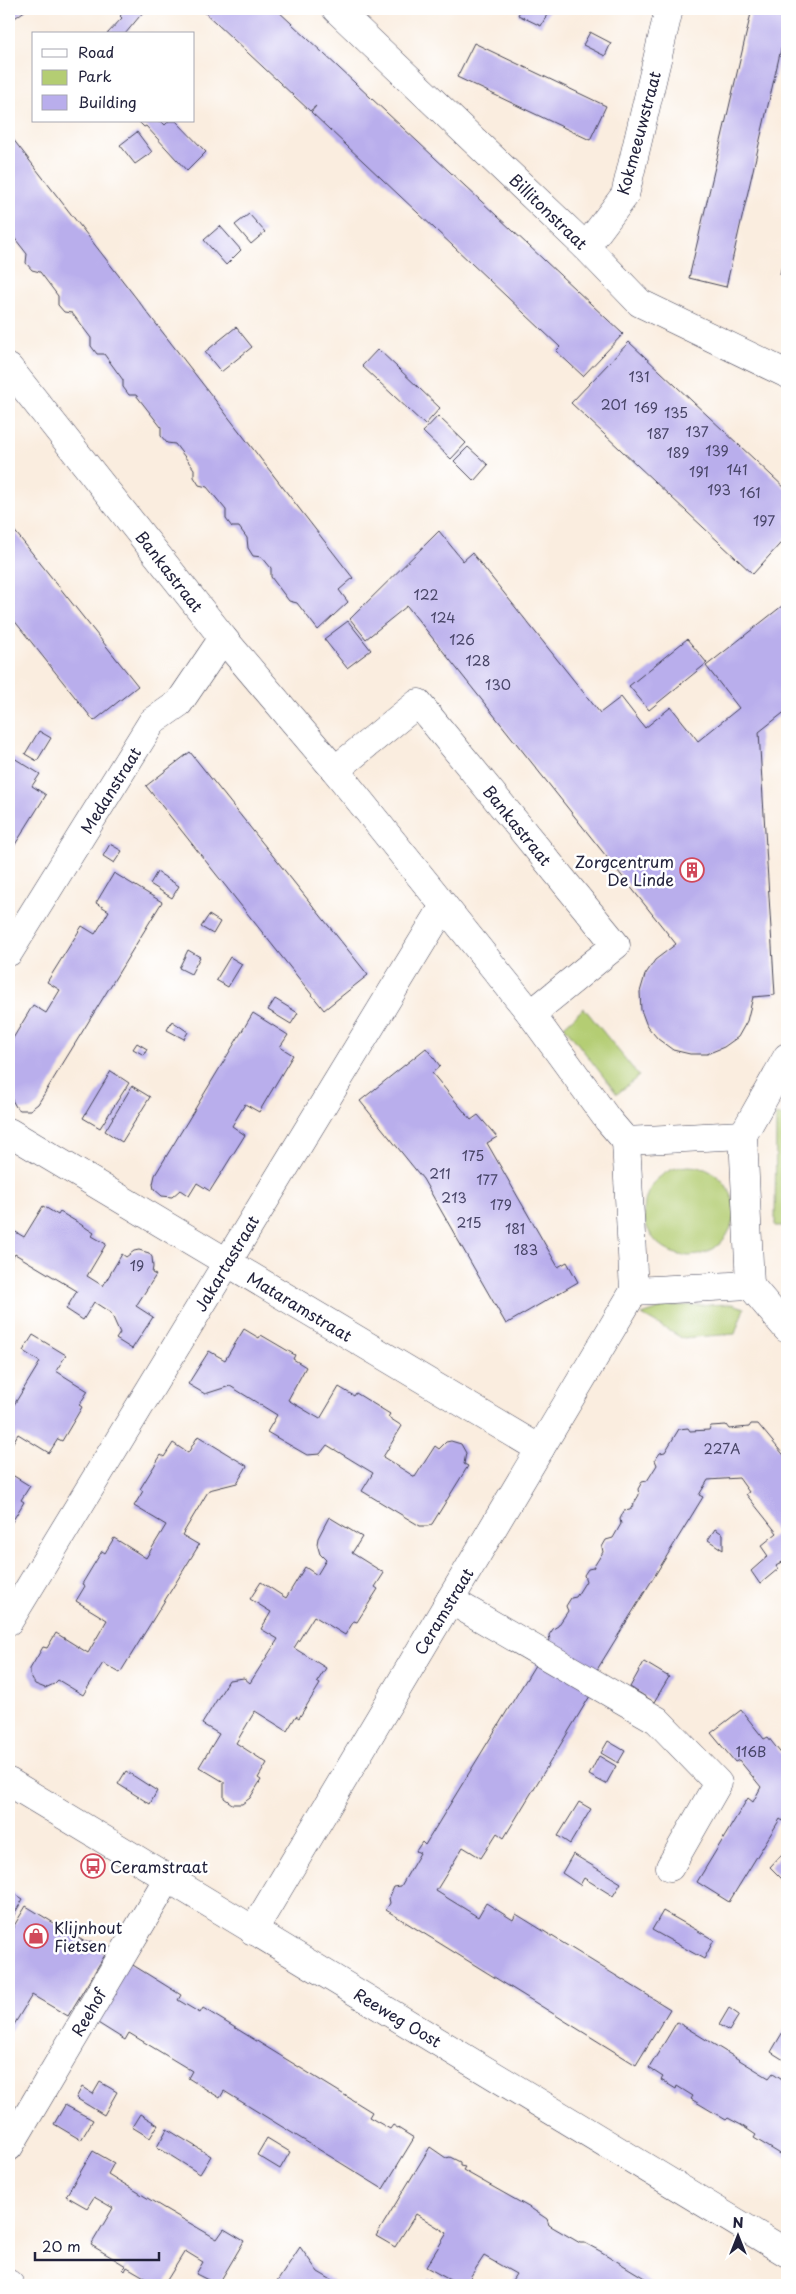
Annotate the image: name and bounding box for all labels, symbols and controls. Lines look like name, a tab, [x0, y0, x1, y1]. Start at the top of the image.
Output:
legend	[32, 32, 195, 122]
text: Road	[78, 40, 114, 63]
text: Park	[78, 64, 112, 87]
street label: Kokmeeuwstraat	[610, 68, 666, 198]
text: Building	[78, 90, 137, 113]
street label: Billitonstraat	[505, 167, 594, 255]
house number: 131	[629, 366, 649, 387]
house number: 201	[601, 394, 627, 415]
house number: 169	[634, 397, 658, 418]
house number: 135	[664, 402, 688, 423]
house number: 137	[685, 421, 709, 442]
house number: 187	[647, 423, 669, 444]
house number: 139	[705, 440, 729, 461]
house number: 189	[666, 442, 690, 463]
house number: 141	[727, 459, 747, 480]
house number: 191	[689, 461, 709, 482]
house number: 193	[707, 479, 731, 500]
house number: 161	[740, 482, 760, 503]
house number: 197	[753, 510, 775, 531]
street label: Bankastraat	[131, 525, 210, 617]
house number: 122	[413, 584, 439, 605]
house number: 124	[430, 607, 456, 628]
house number: 126	[449, 629, 475, 650]
house number: 128	[466, 650, 490, 671]
house number: 130	[485, 674, 511, 695]
street label: Medanstraat	[74, 742, 146, 838]
street label: Bankastraat	[478, 780, 558, 871]
place label: Zorgcentrum De Linde	[575, 849, 674, 891]
building icon: Zorgcentrum De Linde	[679, 857, 705, 883]
house number: 175	[462, 1145, 484, 1166]
house number: 211	[429, 1163, 451, 1184]
house number: 177	[476, 1169, 498, 1190]
house number: 213	[441, 1187, 467, 1208]
house number: 179	[490, 1194, 512, 1215]
street label: Jakartastraat	[188, 1210, 264, 1316]
house number: 215	[456, 1212, 482, 1233]
house number: 181	[505, 1218, 525, 1239]
house number: 183	[514, 1239, 538, 1260]
house number: 19	[130, 1255, 144, 1276]
street label: Mataramstraat	[243, 1265, 357, 1347]
house number: 227A	[704, 1438, 740, 1459]
street label: Ceramstraat	[407, 1562, 479, 1659]
house number: 116B	[736, 1741, 766, 1762]
bus stop icon: Ceramstraat	[80, 1853, 106, 1879]
place label: Ceramstraat	[110, 1854, 209, 1878]
place label: Klijnhout Fietsen	[54, 1915, 123, 1957]
shop icon: Klijnhout Fietsen	[23, 1923, 49, 1949]
street label: Reeweg Oost	[350, 1981, 446, 2053]
street label: Reehof	[65, 1982, 112, 2040]
north arrow	[714, 2212, 764, 2262]
text: N	[732, 2212, 744, 2233]
scale bar	[35, 2229, 159, 2261]
text: 20 m	[42, 2234, 81, 2257]

